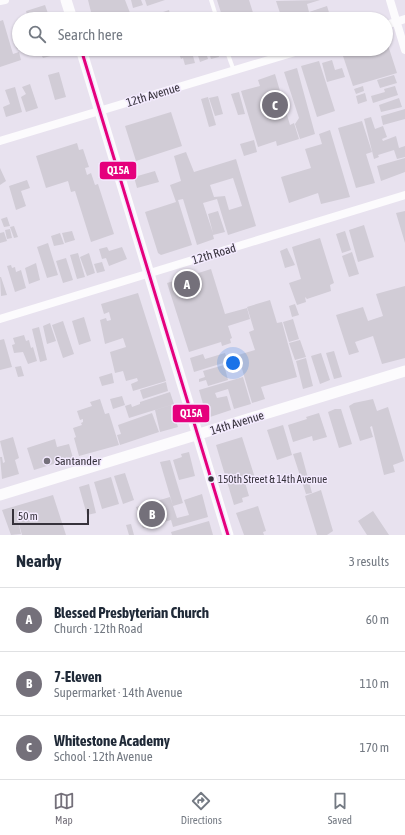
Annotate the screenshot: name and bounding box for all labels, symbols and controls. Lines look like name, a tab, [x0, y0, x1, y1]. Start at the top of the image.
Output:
search box	[12, 12, 393, 56]
icon: search	[26, 23, 48, 45]
text: Search here	[58, 26, 123, 43]
street label: 12th Avenue	[124, 80, 182, 110]
pin: C	[262, 90, 288, 120]
line badge: Q15A	[99, 161, 137, 180]
text: Q15A	[107, 164, 130, 176]
street label: 12th Road	[190, 241, 238, 267]
pin: A	[174, 269, 200, 299]
your location	[223, 353, 243, 373]
line badge: Q15A	[172, 404, 210, 423]
text: Q15A	[180, 407, 203, 419]
street label: 14th Avenue	[208, 408, 266, 438]
place label: Santander	[55, 454, 101, 468]
marker: Santander	[42, 456, 52, 466]
place label: 150th Street & 14th Avenue	[218, 473, 327, 485]
marker: 150th Street & 14th Avenue	[206, 474, 216, 484]
pin: B	[139, 499, 165, 529]
scale bar	[12, 507, 89, 526]
text: 50 m	[18, 510, 38, 522]
text: Nearby	[16, 551, 62, 571]
text: 3 results	[349, 554, 389, 569]
text: Blessed Presbyterian Church	[54, 604, 209, 621]
text: A	[26, 612, 32, 627]
text: 60 m	[366, 612, 389, 627]
text: Church · 12th Road	[54, 621, 143, 636]
text: 7-Eleven	[54, 668, 102, 685]
text: B	[26, 676, 32, 691]
text: 110 m	[360, 676, 389, 691]
text: Supermarket · 14th Avenue	[54, 685, 182, 700]
text: Whitestone Academy	[54, 732, 170, 749]
text: C	[26, 740, 32, 755]
text: 170 m	[360, 740, 389, 755]
text: School · 12th Avenue	[54, 749, 153, 764]
tab: Map	[53, 790, 75, 826]
tab: Directions	[181, 790, 222, 826]
tab: Saved	[328, 790, 352, 826]

